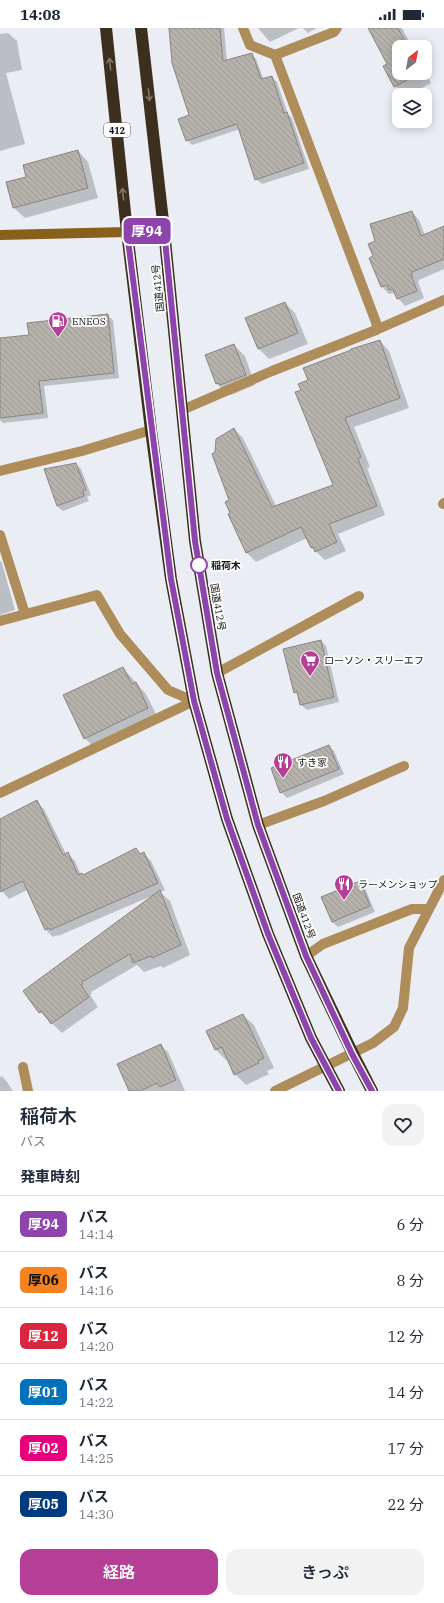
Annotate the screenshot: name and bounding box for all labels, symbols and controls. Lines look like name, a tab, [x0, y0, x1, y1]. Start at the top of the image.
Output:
text: 14:08	[20, 5, 61, 24]
north arrow	[392, 40, 432, 80]
map controls	[392, 40, 432, 128]
one-way arrow	[106, 58, 114, 71]
one-way arrow	[145, 88, 153, 101]
button: layers	[392, 88, 432, 128]
road number: 412	[104, 123, 130, 137]
one-way arrow	[119, 188, 127, 201]
line badge: 厚94	[124, 218, 170, 244]
text: 厚94	[132, 222, 162, 240]
street label: 国道412号	[149, 263, 167, 313]
fuel station icon: ENEOS	[47, 310, 69, 338]
place label: ENEOS	[72, 315, 106, 328]
marker: 稲荷木	[190, 556, 208, 574]
place label: 稲荷木	[211, 559, 241, 572]
street label: 国道412号	[207, 582, 229, 632]
supermarket icon: ローソン・スリーエフ	[299, 649, 321, 677]
place label: ローソン・スリーエフ	[324, 654, 424, 667]
restaurant icon: すき家	[272, 751, 294, 779]
place label: すき家	[297, 756, 327, 769]
restaurant icon: ラーメンショップ	[333, 873, 355, 901]
place label: ラーメンショップ	[358, 878, 438, 891]
street label: 国道412号	[290, 891, 318, 941]
text: 稲荷木	[20, 1104, 77, 1128]
button: heart	[382, 1104, 424, 1146]
text: バス	[20, 1133, 46, 1150]
text: 発車時刻	[20, 1167, 80, 1186]
text: バス	[79, 1207, 109, 1226]
text: 厚94	[28, 1215, 59, 1233]
text: 6 分	[397, 1215, 424, 1234]
text: 14:14	[79, 1226, 114, 1243]
text: バス	[79, 1263, 109, 1282]
text: 厚06	[28, 1271, 59, 1289]
text: 8 分	[397, 1271, 424, 1290]
text: 14:16	[79, 1282, 114, 1299]
text: バス	[79, 1319, 109, 1338]
text: 厚12	[28, 1327, 59, 1345]
text: 12 分	[388, 1327, 424, 1346]
text: 14:20	[79, 1338, 114, 1355]
text: バス	[79, 1375, 109, 1394]
text: 厚01	[28, 1383, 59, 1401]
text: 14 分	[388, 1383, 424, 1402]
text: 14:22	[79, 1394, 114, 1411]
text: バス	[79, 1431, 109, 1450]
text: 厚02	[28, 1439, 59, 1457]
text: 17 分	[388, 1439, 424, 1458]
text: 14:25	[79, 1450, 114, 1467]
text: バス	[79, 1487, 109, 1506]
text: 厚05	[28, 1495, 59, 1513]
text: 22 分	[388, 1495, 424, 1514]
text: 14:30	[79, 1506, 114, 1523]
button: 経路	[20, 1549, 218, 1595]
button: きっぷ	[226, 1549, 424, 1595]

